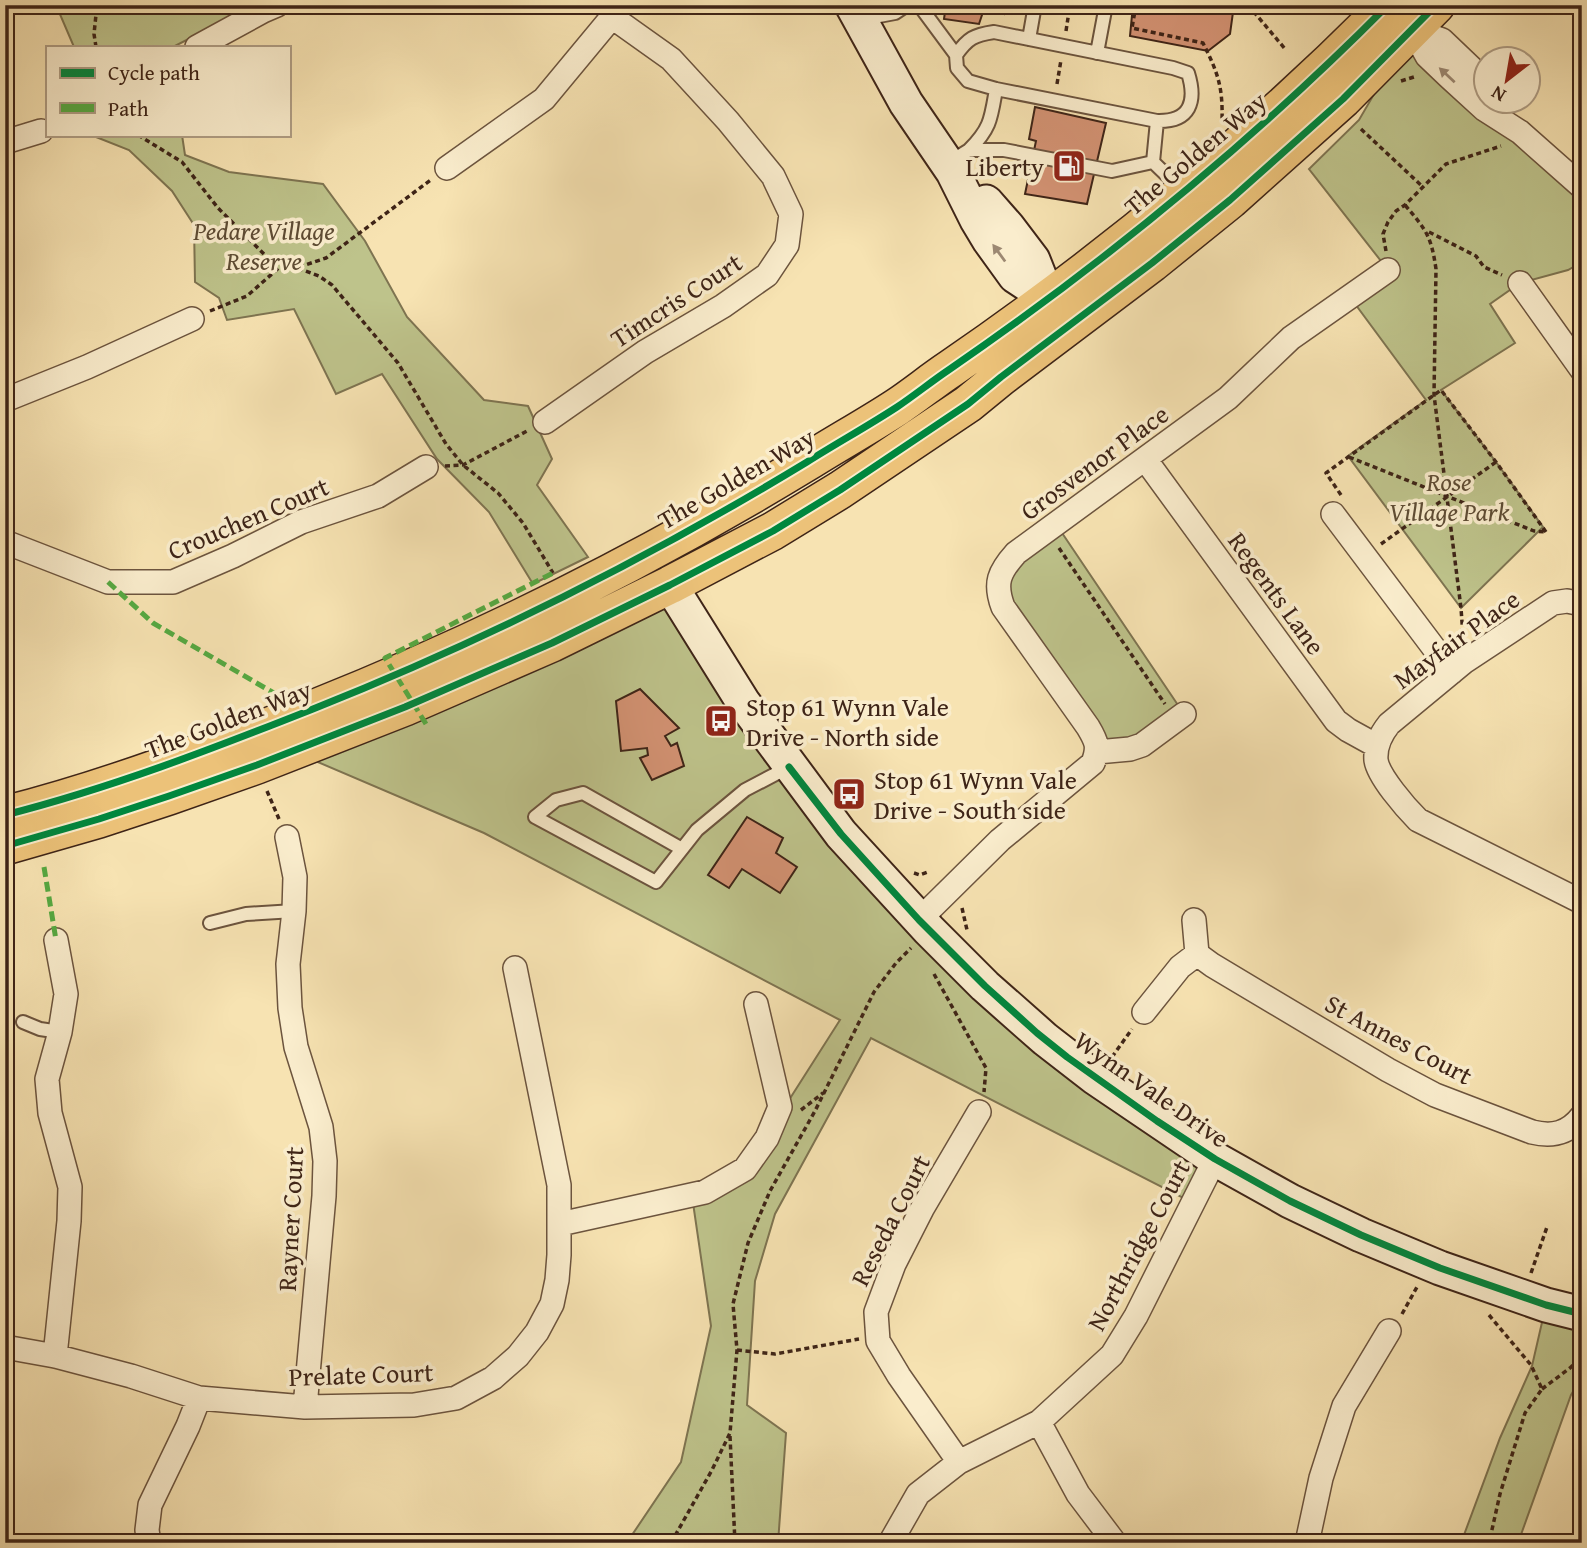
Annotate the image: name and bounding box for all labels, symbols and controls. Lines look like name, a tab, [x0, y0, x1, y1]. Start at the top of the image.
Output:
legend	[46, 46, 290, 136]
north arrow	[1472, 46, 1542, 116]
text: Cycle path	[108, 57, 200, 88]
one-way arrow	[1439, 68, 1456, 84]
text: N	[1485, 79, 1511, 110]
street label: The Golden Way	[1115, 82, 1275, 224]
text: Path	[108, 93, 149, 124]
place label: Liberty	[966, 147, 1044, 186]
fuel station icon: Liberty	[1050, 147, 1088, 185]
park label: Pedare Village Reserve	[192, 211, 335, 280]
street label: Timcris Court	[602, 243, 750, 357]
one-way arrow	[992, 244, 1006, 262]
street label: Grosvenor Place	[1012, 395, 1176, 529]
street label: The Golden Way	[650, 417, 822, 539]
park label: Rose Village Park	[1389, 462, 1509, 531]
street label: Crouchen Court	[161, 467, 335, 569]
street label: Regents Lane	[1219, 523, 1335, 663]
street label: Mayfair Place	[1385, 580, 1527, 698]
street label: The Golden Way	[139, 669, 317, 769]
place label: Stop 61 Wynn Vale Drive - North side	[746, 687, 949, 756]
bus stop icon: Stop 61 Wynn Vale Drive - North side	[702, 702, 740, 740]
place label: Stop 61 Wynn Vale Drive - South side	[874, 760, 1077, 829]
bus stop icon: Stop 61 Wynn Vale Drive - South side	[830, 775, 868, 813]
street label: St Annes Court	[1318, 984, 1480, 1094]
street label: Wynn Vale Drive	[1067, 1021, 1237, 1157]
street label: Rayner Court	[267, 1146, 313, 1292]
street label: Reseda Court	[840, 1147, 940, 1293]
street label: Northridge Court	[1076, 1152, 1200, 1338]
street label: Prelate Court	[288, 1352, 434, 1396]

